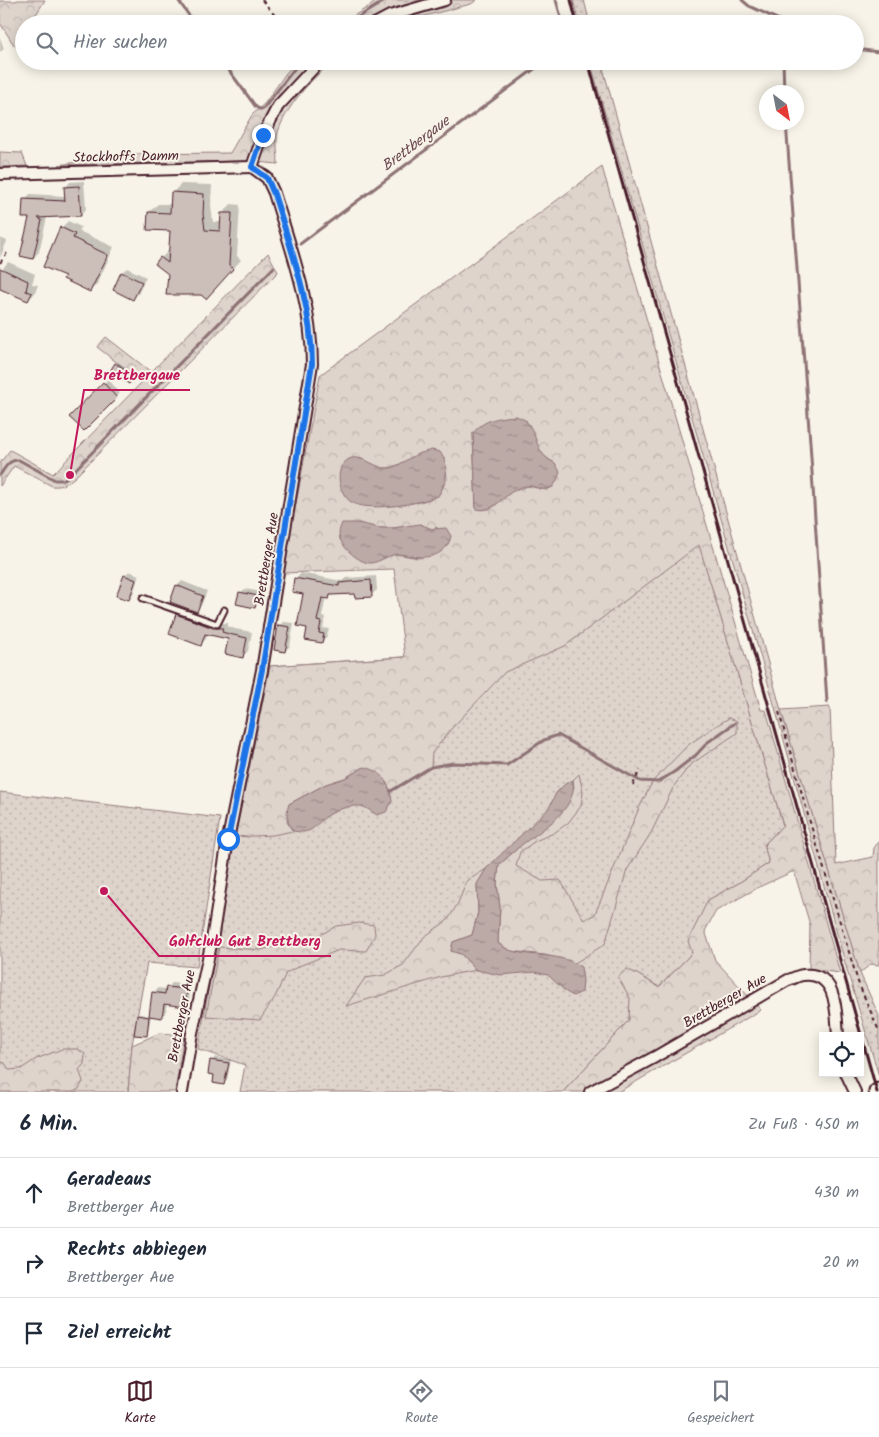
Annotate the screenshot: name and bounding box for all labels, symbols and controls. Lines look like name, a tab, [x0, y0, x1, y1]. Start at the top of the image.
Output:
search box	[15, 15, 864, 70]
text: Hier suchen	[73, 28, 167, 58]
icon: search	[33, 29, 61, 57]
north arrow	[759, 85, 804, 130]
water label: Brettbergaue	[377, 109, 456, 178]
route end	[252, 124, 275, 147]
street label: Stockhoffs Damm	[73, 145, 179, 169]
callout: Brettbergaue	[84, 360, 190, 390]
text: Brettbergaue	[94, 364, 181, 388]
street label: Brettberger Aue	[249, 510, 285, 607]
route start	[217, 828, 240, 851]
callout: Golfclub Gut Brettberg	[159, 926, 331, 956]
text: Golfclub Gut Brettberg	[169, 930, 321, 954]
street label: Brettberger Aue	[162, 967, 202, 1064]
street label: Brettberger Aue	[679, 968, 772, 1034]
map controls	[819, 1032, 864, 1077]
button: locate	[819, 1032, 864, 1077]
text: 6 Min.	[20, 1108, 77, 1141]
text: Zu Fuß · 450 m	[748, 1112, 859, 1137]
text: Geradeaus	[67, 1165, 152, 1195]
icon: ahead	[20, 1179, 48, 1207]
text: 430 m	[814, 1180, 859, 1205]
text: Brettberger Aue	[67, 1195, 174, 1220]
text: Rechts abbiegen	[67, 1235, 207, 1265]
icon: right	[20, 1249, 48, 1277]
text: 20 m	[823, 1250, 859, 1275]
text: Brettberger Aue	[67, 1265, 174, 1290]
text: Ziel erreicht	[67, 1318, 172, 1348]
icon: arrive	[20, 1319, 48, 1347]
tab: Karte	[125, 1377, 156, 1429]
tab: Route	[405, 1377, 438, 1429]
tab: Gespeichert	[687, 1377, 754, 1429]

